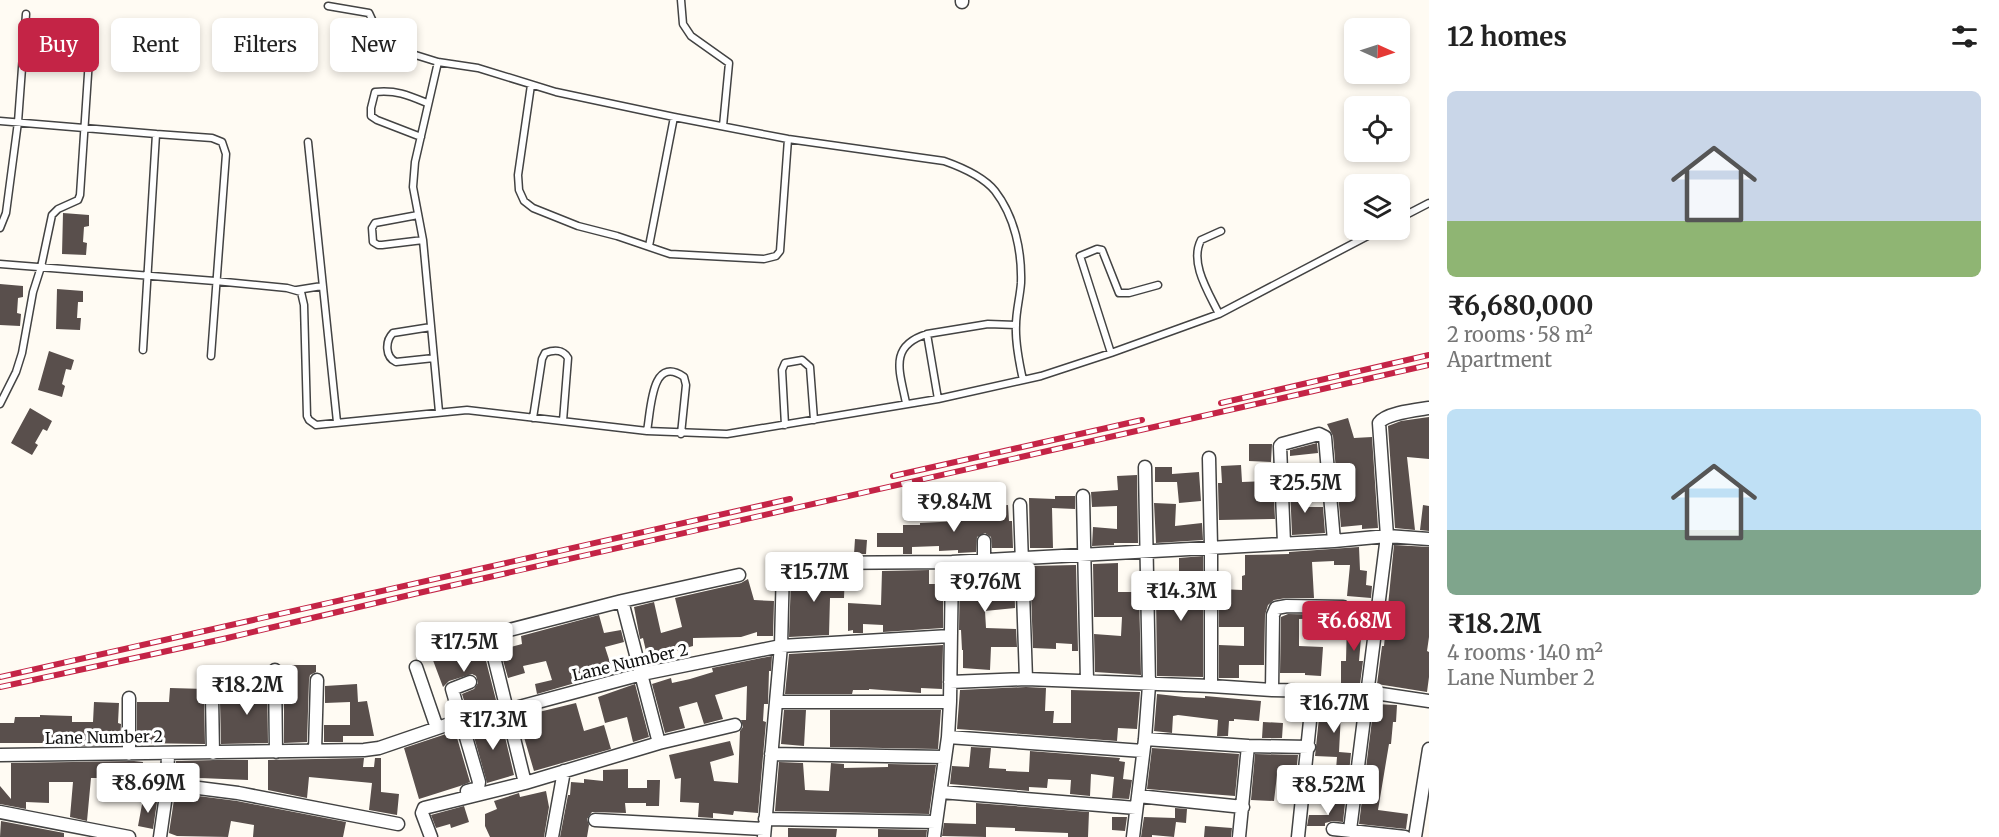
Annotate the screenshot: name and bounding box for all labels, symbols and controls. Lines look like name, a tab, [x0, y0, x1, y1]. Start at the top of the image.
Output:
chip: Buy	[18, 18, 99, 72]
chip: Rent	[111, 18, 200, 72]
chip: Filters	[212, 18, 318, 72]
chip: New	[330, 18, 417, 72]
north arrow	[1344, 18, 1410, 84]
map controls	[1344, 18, 1410, 240]
text: 12 homes	[1447, 20, 1567, 53]
icon: filters	[1948, 20, 1981, 53]
button: locate	[1344, 96, 1410, 162]
icon: home	[1660, 130, 1768, 238]
button: layers	[1344, 174, 1410, 240]
text: ₹6,680,000	[1447, 289, 1593, 322]
text: 2 rooms · 58 m²	[1447, 322, 1593, 347]
text: Apartment	[1447, 347, 1552, 372]
icon: home	[1660, 448, 1768, 556]
pin: ₹25.5M	[1256, 463, 1354, 514]
text: ₹25.5M	[1268, 470, 1342, 495]
pin: ₹9.84M	[905, 482, 1003, 533]
text: ₹9.84M	[916, 489, 992, 514]
pin: ₹15.7M	[765, 552, 863, 603]
text: ₹15.7M	[779, 559, 849, 584]
pin: ₹9.76M	[936, 562, 1034, 613]
text: ₹9.76M	[949, 569, 1021, 594]
pin: ₹14.3M	[1132, 571, 1230, 622]
text: ₹14.3M	[1145, 578, 1217, 603]
pin: ₹6.68M	[1305, 601, 1403, 652]
text: ₹18.2M	[1447, 607, 1542, 640]
text: ₹6.68M	[1316, 608, 1392, 633]
pin: ₹17.5M	[415, 622, 513, 673]
text: ₹17.5M	[430, 629, 498, 654]
street label: Lane Number 2	[570, 639, 690, 685]
text: 4 rooms · 140 m²	[1447, 640, 1603, 665]
pin: ₹18.2M	[198, 665, 296, 716]
text: Lane Number 2	[1447, 665, 1595, 690]
text: ₹18.2M	[211, 672, 283, 697]
pin: ₹16.7M	[1285, 683, 1383, 734]
text: ₹16.7M	[1299, 690, 1369, 715]
pin: ₹17.3M	[444, 700, 542, 751]
text: ₹17.3M	[459, 707, 527, 732]
street label: Lane Number 2	[45, 726, 163, 748]
pin: ₹8.69M	[99, 763, 197, 814]
pin: ₹8.52M	[1279, 765, 1377, 816]
text: ₹8.69M	[111, 770, 185, 795]
text: ₹8.52M	[1291, 772, 1365, 797]

